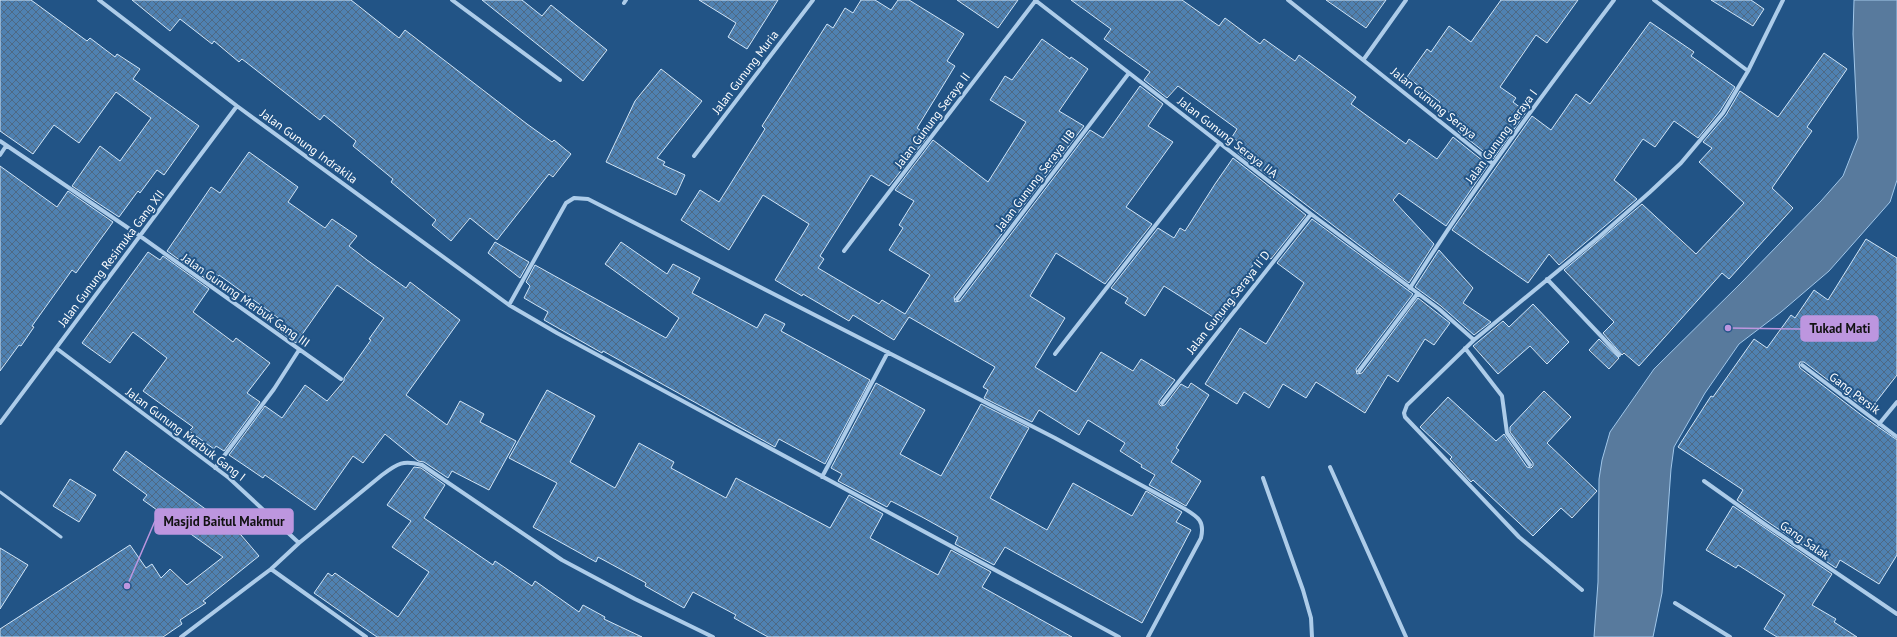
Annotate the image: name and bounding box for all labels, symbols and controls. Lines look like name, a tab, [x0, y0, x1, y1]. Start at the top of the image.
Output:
street label: Jalan Gunung Muria	[708, 27, 781, 118]
street label: Jalan Gunung Seraya	[1387, 63, 1480, 142]
street label: Jalan Gunung Seraya II	[891, 69, 973, 172]
street label: Jalan Gunung Seraya I	[1461, 86, 1540, 187]
street label: Jalan Gunung Seraya IIA	[1174, 93, 1281, 181]
street label: Jalan Gunung Indrakila	[257, 105, 361, 186]
street label: Jalan Gunung Seraya IIB	[991, 126, 1078, 234]
street label: Jalan Gunung Resimuka Gang XII	[54, 187, 167, 330]
street label: Jalan Gunung Seraya II D	[1182, 247, 1273, 357]
street label: Jalan Gunung Merbuk Gang III	[178, 249, 313, 350]
callout: Tukad Mati	[1801, 316, 1878, 341]
text: Tukad Mati	[1809, 320, 1871, 337]
street label: Gang Persik	[1827, 369, 1884, 417]
street label: Jalan Gunung Merbuk Gang I	[122, 383, 249, 484]
callout: Masjid Baitul Makmur	[155, 509, 293, 534]
text: Masjid Baitul Makmur	[163, 513, 285, 530]
street label: Gang Salak	[1777, 517, 1833, 563]

